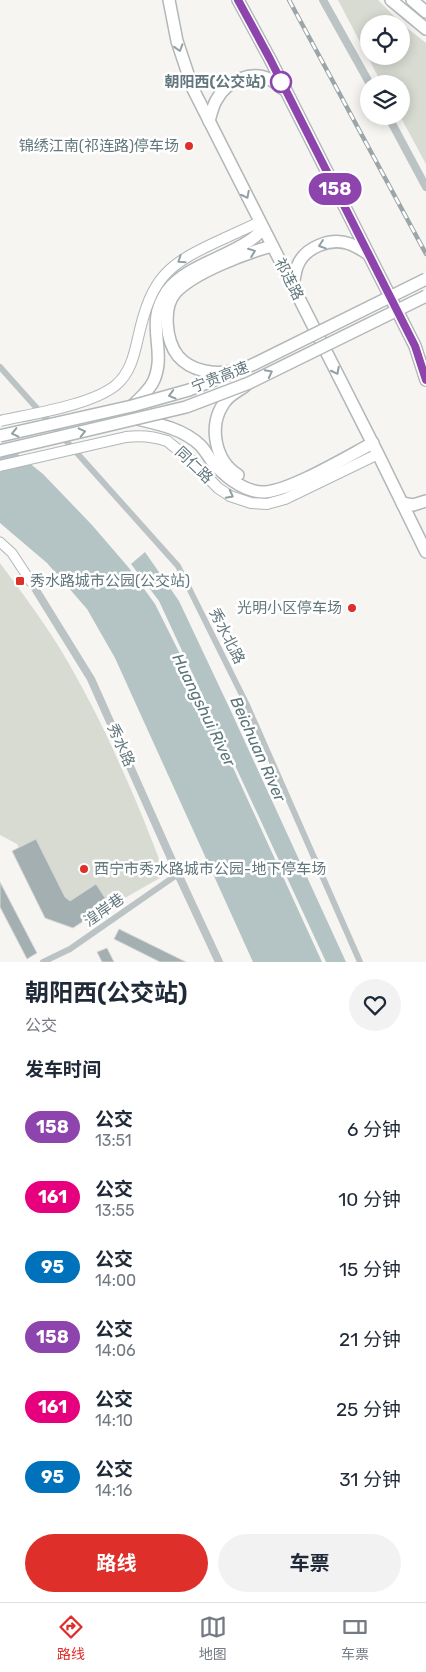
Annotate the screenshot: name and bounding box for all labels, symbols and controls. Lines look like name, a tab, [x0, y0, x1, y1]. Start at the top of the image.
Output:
map controls	[360, 15, 410, 125]
button: locate	[360, 15, 410, 65]
one-way arrow	[174, 43, 184, 51]
marker: 朝阳西(公交站)	[270, 71, 292, 93]
place label: 朝阳西(公交站)	[164, 73, 266, 91]
button: layers	[360, 75, 410, 125]
place label: 锦绣江南(祁连路)停车场	[19, 137, 179, 155]
marker: 锦绣江南(祁连路)停车场	[183, 140, 195, 152]
line badge: 158	[306, 173, 364, 205]
text: 158	[319, 178, 351, 200]
one-way arrow	[240, 190, 251, 199]
one-way arrow	[318, 239, 327, 249]
one-way arrow	[247, 248, 256, 258]
one-way arrow	[177, 254, 187, 263]
street label: 祁连路	[271, 255, 307, 303]
street label: 宁贵高速	[189, 358, 251, 396]
one-way arrow	[330, 366, 340, 375]
one-way arrow	[264, 369, 273, 379]
one-way arrow	[169, 389, 177, 399]
one-way arrow	[10, 427, 19, 437]
one-way arrow	[77, 427, 86, 438]
street label: 同仁路	[172, 443, 216, 487]
one-way arrow	[225, 489, 234, 499]
place label: 秀水路城市公园(公交站)	[30, 572, 190, 590]
marker: 秀水路城市公园(公交站)	[14, 575, 26, 587]
place label: 光明小区停车场	[237, 599, 342, 617]
marker: 光明小区停车场	[346, 602, 358, 614]
street label: 秀水北路	[205, 605, 249, 667]
water label: Huangshui River	[168, 651, 240, 770]
water label: Beichuan River	[226, 694, 290, 805]
street label: 秀水路	[104, 721, 138, 769]
place label: 西宁市秀水路城市公园-地下停车场	[94, 860, 326, 878]
marker: 西宁市秀水路城市公园-地下停车场	[78, 863, 90, 875]
street label: 湟岸巷	[80, 890, 128, 930]
text: 朝阳西(公交站)	[25, 979, 187, 1007]
button: heart	[349, 979, 401, 1031]
text: 公交	[25, 1016, 57, 1035]
text: 发车时间	[25, 1058, 101, 1081]
text: 公交	[95, 1108, 133, 1131]
text: 158	[36, 1116, 69, 1138]
text: 6 分钟	[347, 1118, 401, 1141]
text: 13:51	[95, 1131, 132, 1150]
text: 公交	[95, 1178, 133, 1201]
text: 161	[38, 1186, 67, 1208]
text: 10 分钟	[338, 1188, 401, 1211]
text: 13:55	[95, 1201, 135, 1220]
text: 公交	[95, 1248, 133, 1271]
text: 95	[41, 1256, 64, 1278]
text: 15 分钟	[339, 1258, 401, 1281]
text: 14:00	[95, 1271, 136, 1290]
text: 公交	[95, 1318, 133, 1341]
text: 158	[36, 1326, 69, 1348]
text: 21 分钟	[339, 1328, 401, 1351]
text: 14:06	[95, 1341, 136, 1360]
text: 公交	[95, 1388, 133, 1411]
text: 161	[38, 1396, 67, 1418]
text: 25 分钟	[336, 1398, 401, 1421]
text: 14:10	[95, 1411, 133, 1430]
text: 公交	[95, 1458, 133, 1481]
text: 95	[41, 1466, 64, 1488]
text: 31 分钟	[339, 1468, 401, 1491]
text: 14:16	[95, 1481, 132, 1500]
button: 路线	[25, 1534, 208, 1592]
button: 车票	[218, 1534, 401, 1592]
tab: 路线	[57, 1613, 85, 1663]
tab: 地图	[199, 1613, 227, 1663]
tab: 车票	[341, 1613, 369, 1663]

